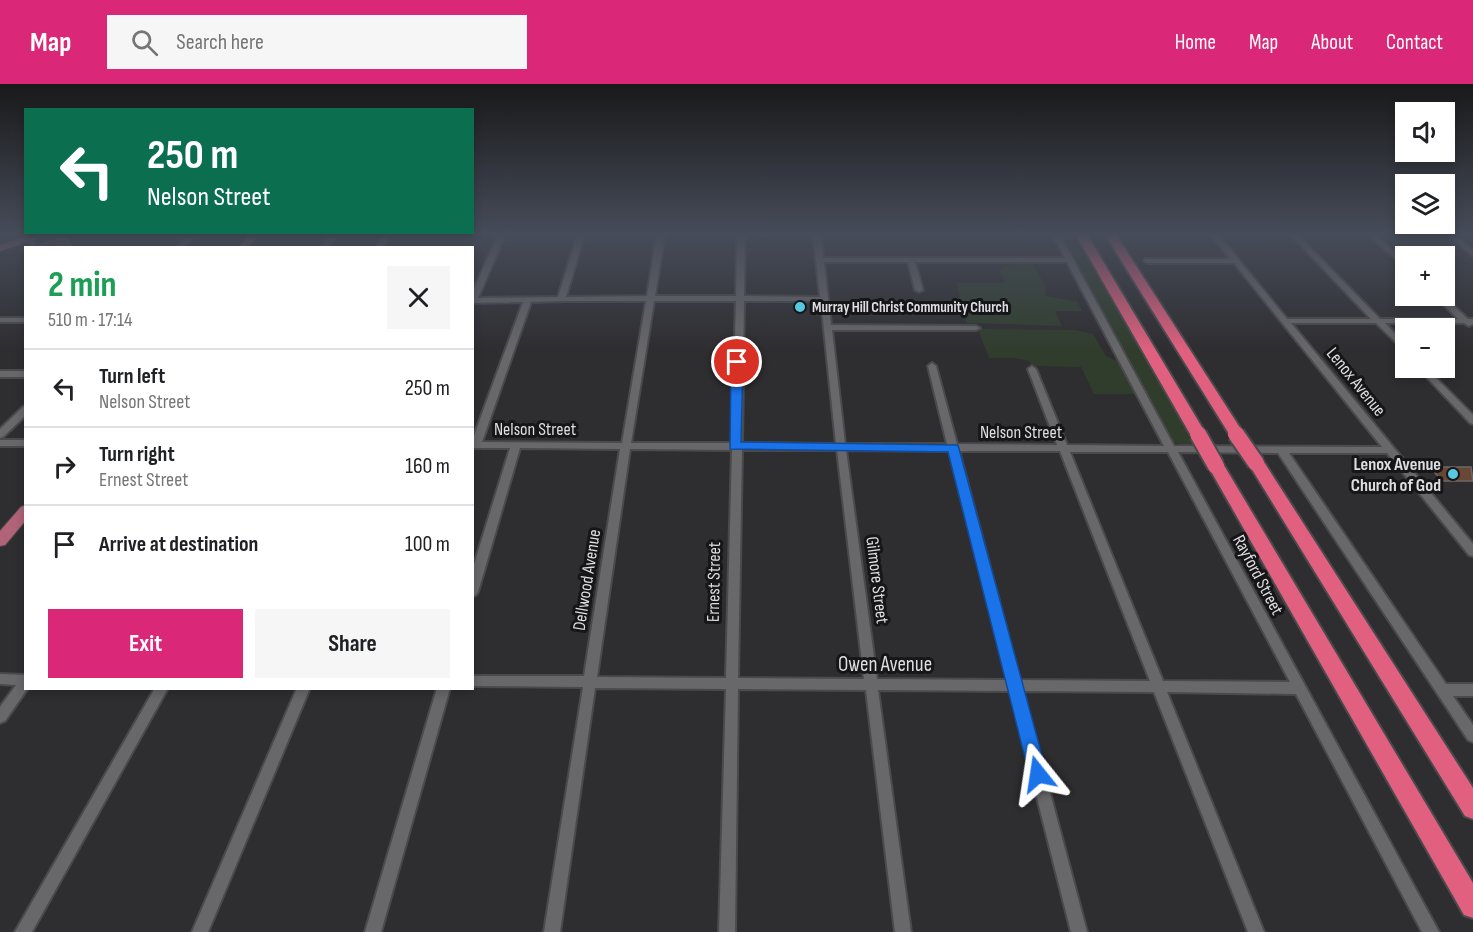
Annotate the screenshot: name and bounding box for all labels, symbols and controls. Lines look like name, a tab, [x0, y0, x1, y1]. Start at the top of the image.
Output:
search box	[107, 15, 527, 69]
text: Map	[30, 26, 71, 59]
icon: search	[128, 26, 161, 59]
text: Search here	[176, 29, 264, 56]
text: Home	[1175, 30, 1216, 55]
text: Map	[1249, 30, 1278, 55]
text: About	[1311, 30, 1353, 55]
text: Contact	[1386, 30, 1443, 55]
map controls	[1395, 102, 1455, 378]
button: sound	[1395, 102, 1455, 162]
text: 250 m	[147, 130, 238, 181]
icon: left	[48, 132, 126, 210]
button: layers	[1395, 174, 1455, 234]
text: Nelson Street	[147, 181, 270, 213]
button: +	[1395, 246, 1455, 306]
text: 2 min	[48, 264, 117, 307]
button: close	[387, 266, 450, 329]
place label: Murray Hill Christ Community Church	[812, 298, 1009, 317]
marker: Murray Hill Christ Community Church	[793, 300, 807, 314]
text: 510 m · 17:14	[48, 308, 132, 332]
button: −	[1395, 318, 1455, 378]
pin	[711, 336, 762, 387]
street label: Lenox Avenue	[1322, 343, 1390, 421]
icon: arrive	[720, 345, 753, 378]
text: Turn left	[99, 363, 165, 390]
icon: left	[48, 372, 81, 405]
text: 250 m	[405, 375, 450, 402]
text: Nelson Street	[99, 390, 190, 414]
street label: Nelson Street	[494, 419, 577, 440]
street label: Nelson Street	[980, 422, 1063, 443]
text: Turn right	[99, 441, 175, 468]
icon: right	[48, 450, 81, 483]
text: 160 m	[405, 453, 450, 480]
place label: Lenox Avenue Church of God	[1351, 454, 1441, 496]
marker: Lenox Avenue Church of God	[1446, 467, 1460, 481]
text: Ernest Street	[99, 468, 188, 492]
icon: arrive	[48, 528, 81, 561]
street label: Dellwood Avenue	[569, 528, 605, 632]
text: Arrive at destination	[99, 531, 258, 558]
text: 100 m	[405, 531, 450, 558]
street label: Rayford Street	[1228, 531, 1288, 619]
street label: Gilmore Street	[861, 535, 893, 625]
street label: Ernest Street	[703, 541, 725, 622]
button: Exit	[48, 609, 243, 678]
button: Share	[255, 609, 450, 678]
street label: Owen Avenue	[838, 652, 932, 677]
position arrow	[1006, 742, 1070, 806]

